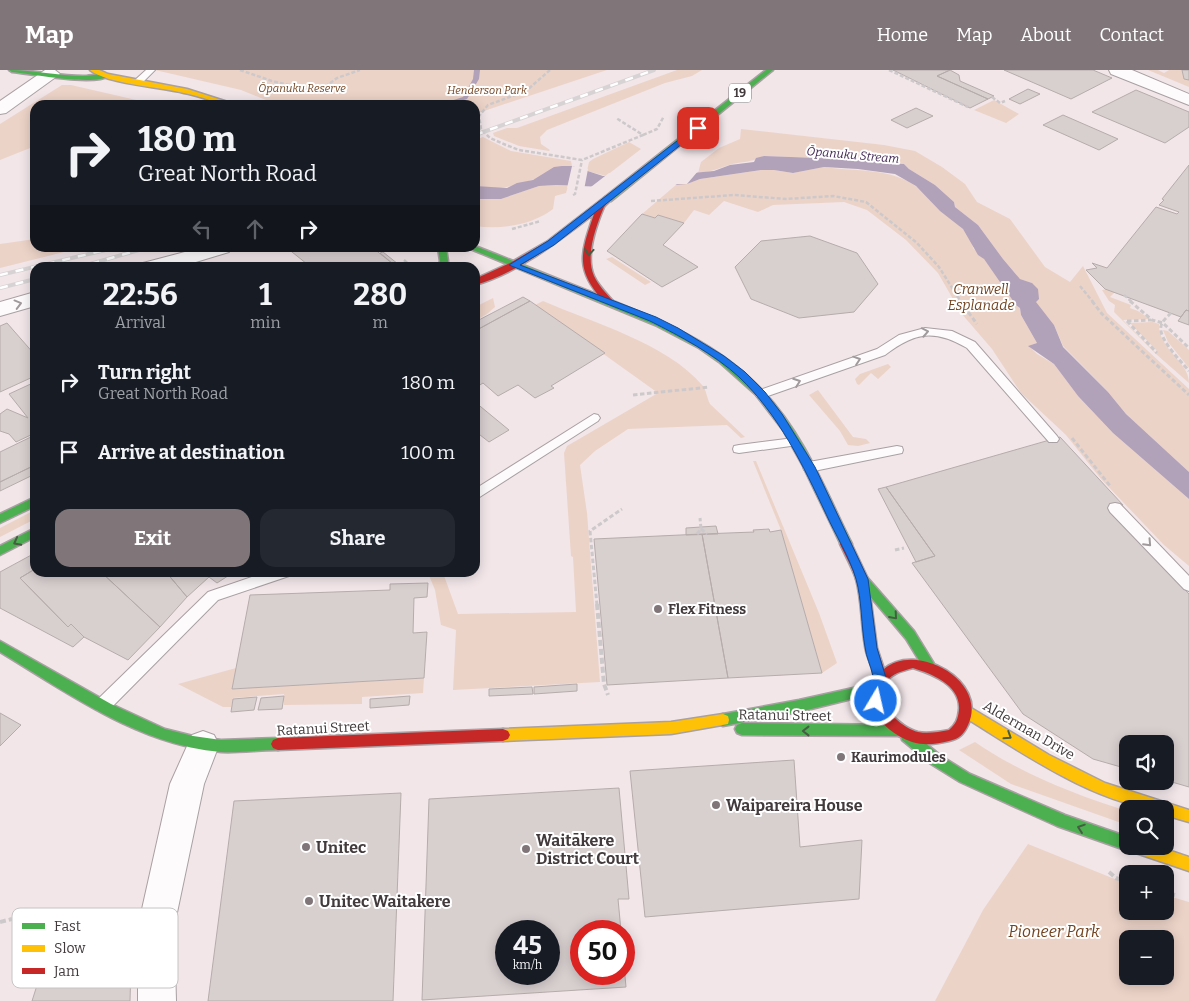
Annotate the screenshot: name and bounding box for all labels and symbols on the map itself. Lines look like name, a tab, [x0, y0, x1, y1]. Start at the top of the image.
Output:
park label: Ōpanuku Reserve	[258, 82, 346, 95]
road number: 19	[729, 83, 751, 102]
park label: Henderson Park	[447, 84, 528, 97]
pin	[677, 107, 719, 149]
water label: Ōpanuku Stream	[806, 144, 900, 166]
one-way arrow	[583, 249, 594, 257]
park label: Cranwell Esplanade	[948, 281, 1014, 314]
one-way arrow	[13, 299, 22, 310]
one-way arrow	[920, 327, 929, 337]
one-way arrow	[852, 356, 860, 366]
one-way arrow	[792, 378, 800, 388]
one-way arrow	[14, 536, 23, 546]
one-way arrow	[1142, 538, 1151, 547]
place label: Flex Fitness	[668, 601, 746, 618]
marker: Flex Fitness	[652, 603, 664, 615]
one-way arrow	[888, 611, 897, 620]
position arrow	[849, 674, 901, 726]
street label: Alderman Drive	[980, 697, 1078, 764]
street label: Ratanui Street	[738, 706, 832, 725]
street label: Ratanui Street	[276, 718, 370, 739]
one-way arrow	[802, 726, 810, 736]
one-way arrow	[1003, 730, 1012, 740]
place label: Kaurimodules	[851, 749, 946, 766]
marker: Kaurimodules	[835, 751, 847, 763]
place label: Waipareira House	[726, 796, 863, 815]
marker: Waipareira House	[710, 799, 722, 811]
one-way arrow	[1078, 824, 1086, 834]
place label: Waitākere District Court	[536, 831, 640, 868]
place label: Unitec	[316, 838, 366, 857]
marker: Unitec	[300, 841, 312, 853]
marker: Waitākere District Court	[520, 843, 532, 855]
place label: Unitec Waitakere	[319, 892, 451, 911]
marker: Unitec Waitakere	[303, 895, 315, 907]
legend	[12, 908, 178, 988]
text: Fast	[54, 918, 81, 935]
speed limit sign: 50	[570, 920, 635, 985]
park label: Pioneer Park	[1008, 922, 1100, 941]
text: Slow	[54, 940, 86, 957]
text: Jam	[53, 963, 80, 980]

